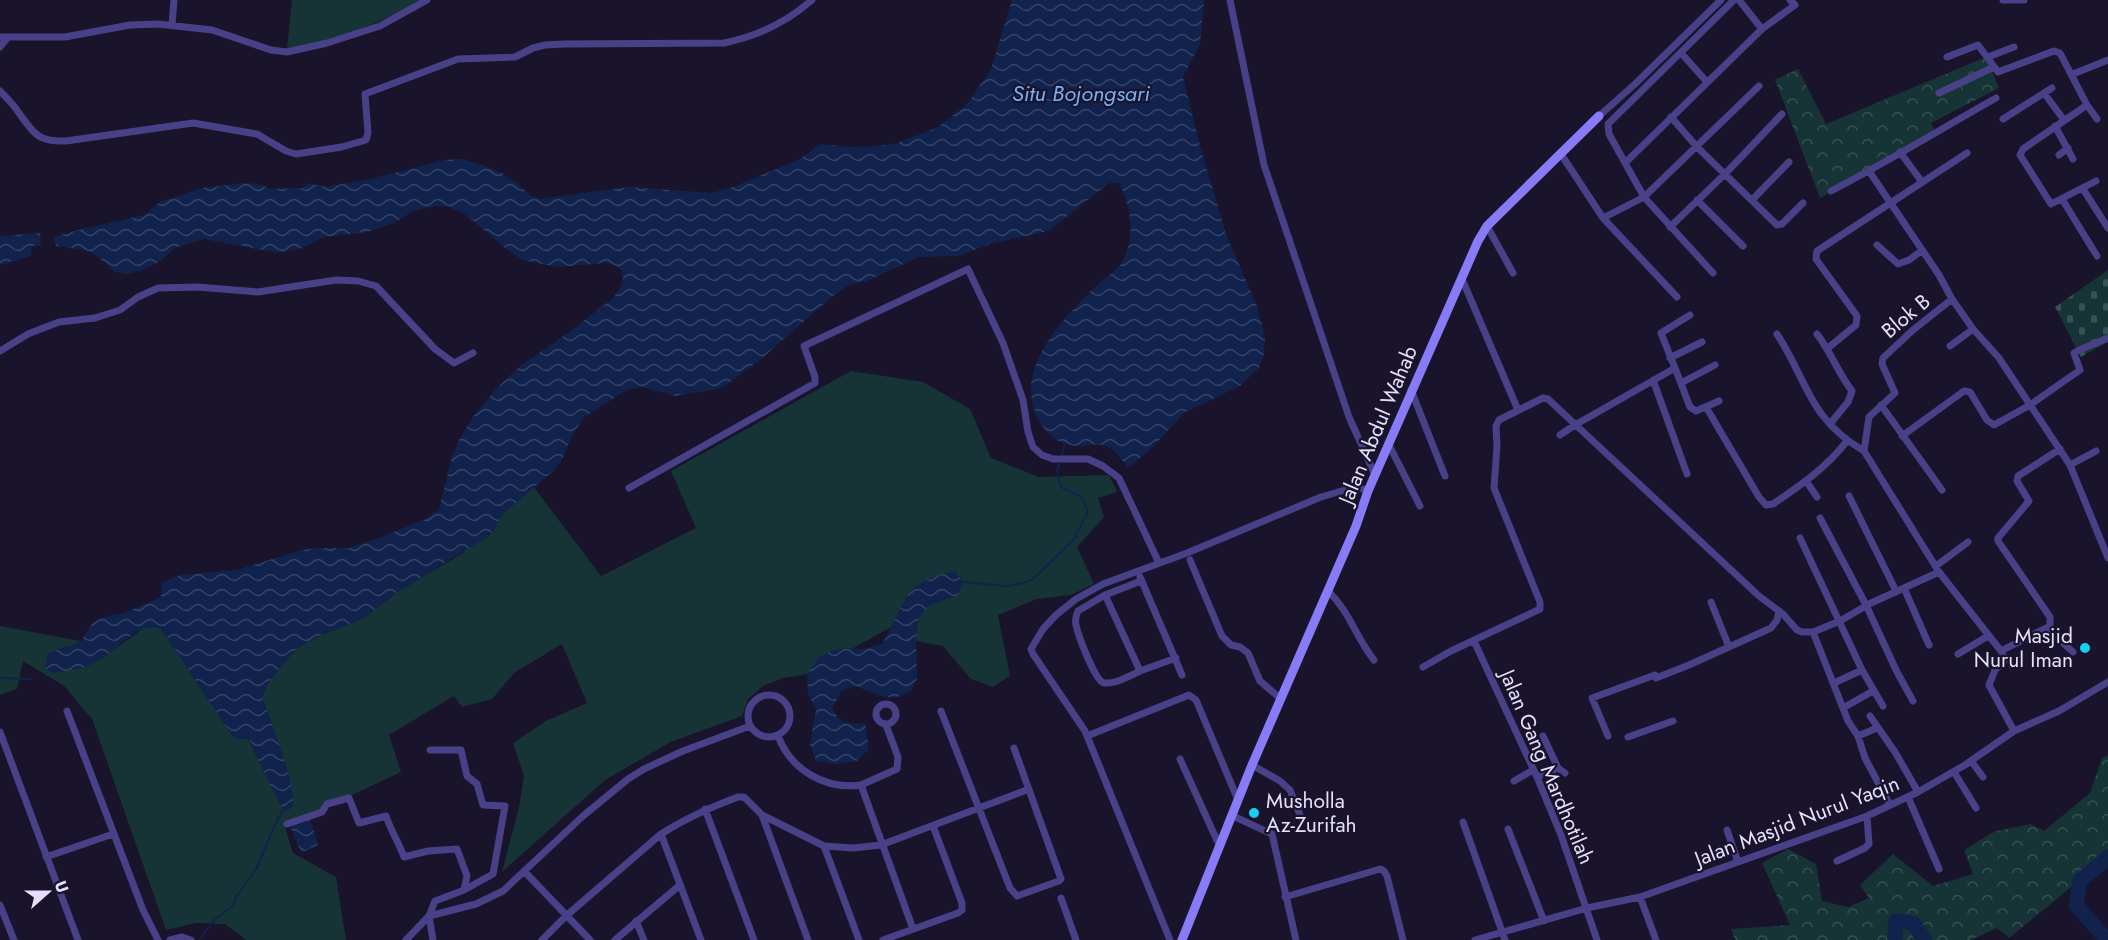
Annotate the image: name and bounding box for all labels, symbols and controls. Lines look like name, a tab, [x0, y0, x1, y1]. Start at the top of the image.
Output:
water label: Situ Bojongsari	[1012, 77, 1150, 109]
street label: Blok B	[1875, 287, 1937, 345]
street label: Jalan Abdul Wahab	[1330, 341, 1425, 512]
place label: Masjid Nurul Iman	[1974, 621, 2073, 675]
marker: Masjid Nurul Iman	[2078, 641, 2092, 655]
street label: Jalan Gang Mardhotilah	[1491, 663, 1602, 869]
street label: Jalan Masjid Nurul Yaqin	[1688, 768, 1904, 875]
place label: Musholla Az-Zurifah	[1266, 786, 1357, 840]
marker: Musholla Az-Zurifah	[1247, 806, 1261, 820]
north arrow	[18, 862, 78, 922]
text: U	[49, 877, 74, 896]

